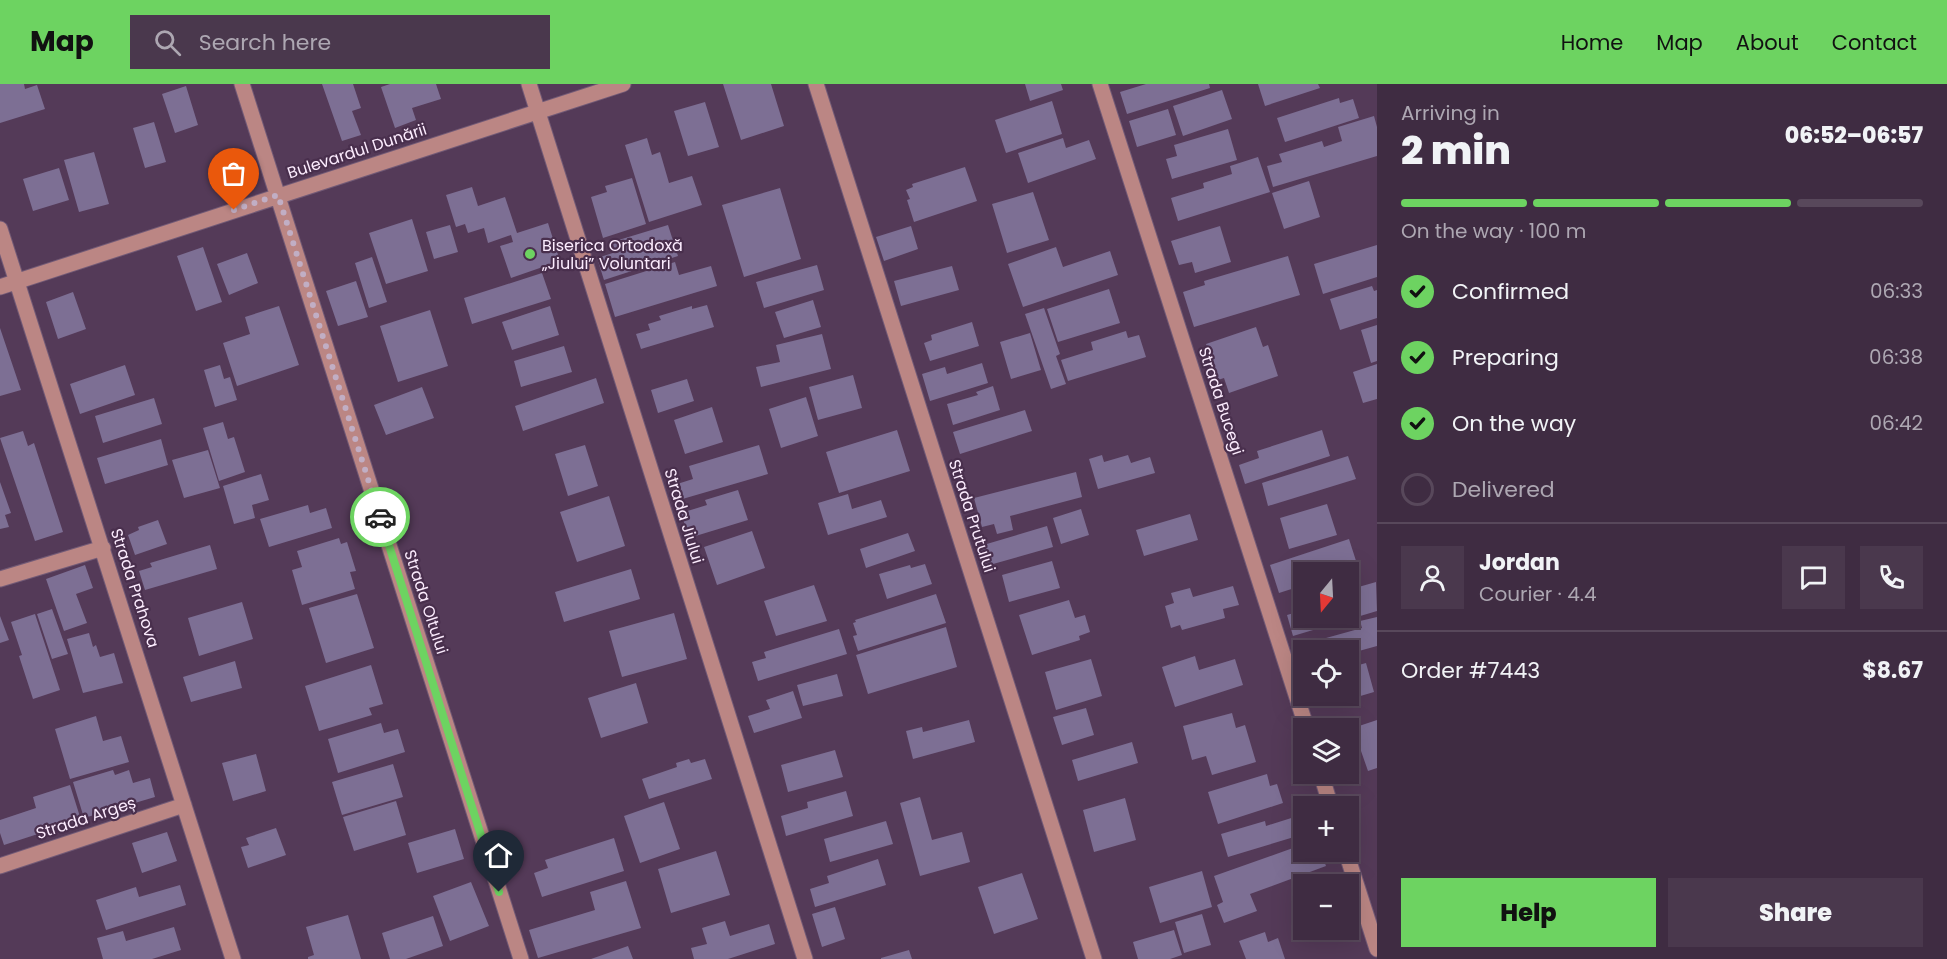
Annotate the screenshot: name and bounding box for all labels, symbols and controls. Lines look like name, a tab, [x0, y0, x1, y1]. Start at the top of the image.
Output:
search box	[130, 15, 550, 69]
text: Map	[30, 22, 94, 61]
icon: search	[151, 26, 184, 59]
text: Search here	[199, 27, 331, 58]
text: Home	[1561, 28, 1623, 57]
text: Map	[1656, 28, 1703, 57]
text: About	[1736, 28, 1799, 57]
text: Contact	[1832, 28, 1917, 57]
text: Arriving in	[1401, 99, 1500, 127]
street label: Bulevardul Dunării	[284, 118, 430, 184]
text: 06:52–06:57	[1785, 120, 1923, 151]
text: 2 min	[1401, 123, 1511, 178]
pin	[208, 148, 259, 210]
icon: bag	[217, 157, 250, 190]
text: On the way · 100 m	[1401, 217, 1586, 245]
place label: Biserica Ortodoxă „Jiului” Voluntari	[541, 234, 683, 275]
marker: Biserica Ortodoxă „Jiului” Voluntari	[523, 247, 537, 261]
icon: check	[1401, 275, 1434, 308]
text: Confirmed	[1452, 276, 1569, 307]
text: 06:33	[1870, 277, 1923, 305]
icon: check	[1401, 341, 1434, 374]
text: Preparing	[1452, 342, 1559, 373]
text: 06:38	[1869, 343, 1923, 371]
street label: Strada Bucegi	[1193, 344, 1249, 458]
icon: check	[1401, 407, 1434, 440]
text: On the way	[1452, 408, 1576, 439]
text: 06:42	[1869, 409, 1923, 437]
street label: Strada Prutului	[943, 457, 1001, 575]
street label: Strada Jiului	[659, 465, 709, 567]
text: Delivered	[1452, 474, 1555, 505]
courier	[350, 487, 410, 547]
icon: car	[364, 501, 397, 534]
street label: Strada Prahova	[105, 525, 165, 651]
button: person	[1401, 546, 1464, 609]
button: chat	[1782, 546, 1845, 609]
button: phone	[1860, 546, 1923, 609]
street label: Strada Oltului	[398, 547, 454, 657]
text: Jordan	[1479, 547, 1560, 578]
north arrow	[1293, 562, 1359, 628]
map controls	[1293, 562, 1359, 940]
text: Courier · 4.4	[1479, 580, 1597, 608]
button: locate	[1293, 640, 1359, 706]
text: Order #7443	[1401, 655, 1540, 686]
text: $8.67	[1862, 655, 1923, 686]
button: layers	[1293, 718, 1359, 784]
street label: Strada Argeș	[33, 791, 139, 845]
button: +	[1293, 796, 1359, 862]
pin	[473, 830, 524, 892]
icon: home	[482, 839, 515, 872]
button: −	[1293, 874, 1359, 940]
button: Help	[1401, 878, 1656, 947]
button: Share	[1668, 878, 1923, 947]

